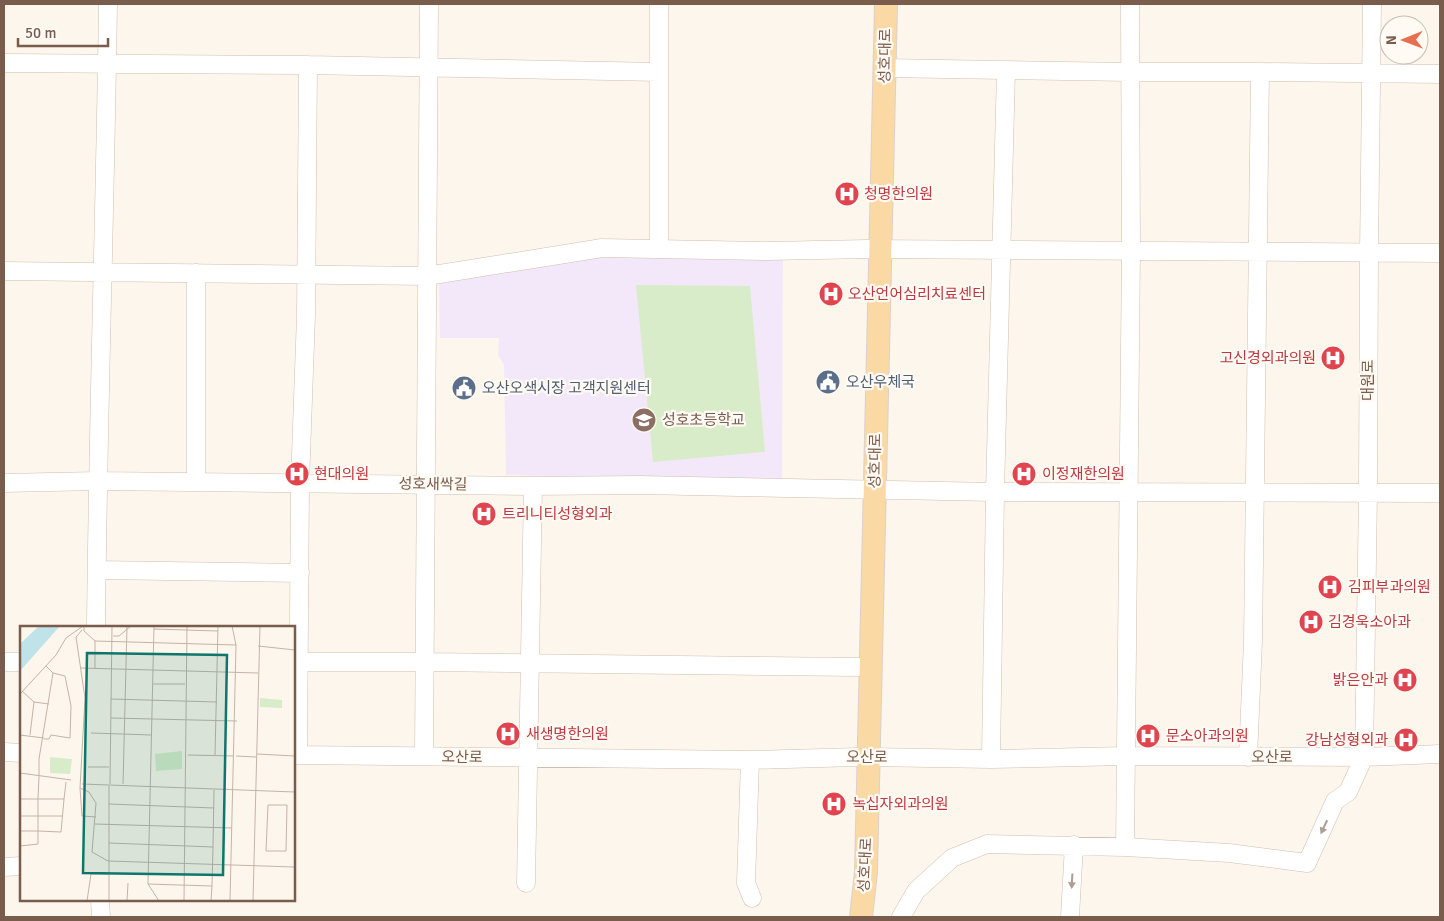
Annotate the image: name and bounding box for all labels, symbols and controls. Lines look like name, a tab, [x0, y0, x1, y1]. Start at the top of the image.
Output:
scale bar	[18, 15, 108, 47]
north arrow	[1379, 15, 1429, 65]
text: 50 m	[25, 24, 56, 42]
street label: 성호대로	[876, 28, 894, 84]
text: N	[1383, 35, 1400, 45]
hospital icon: 청명한의원	[834, 181, 860, 207]
place label: 청명한의원	[864, 185, 933, 203]
hospital icon: 오산언어심리치료센터	[818, 281, 844, 307]
place label: 오산언어심리치료센터	[848, 285, 986, 303]
hospital icon: 고신경외과의원	[1320, 345, 1346, 371]
place label: 고신경외과의원	[1219, 349, 1316, 367]
street label: 대원로	[1359, 359, 1377, 401]
public building icon: 오산우체국	[815, 369, 841, 395]
place label: 오산우체국	[846, 373, 915, 391]
public building icon: 오산오색시장 고객지원센터	[451, 375, 477, 401]
place label: 오산오색시장 고객지원센터	[482, 379, 651, 397]
school or university icon: 성호초등학교	[631, 407, 657, 433]
place label: 성호초등학교	[662, 411, 745, 429]
street label: 성호대로	[866, 433, 884, 489]
hospital icon: 현대의원	[284, 461, 310, 487]
hospital icon: 이정재한의원	[1011, 461, 1037, 487]
place label: 현대의원	[314, 465, 369, 483]
place label: 이정재한의원	[1042, 465, 1125, 483]
street label: 성호새싹길	[398, 474, 468, 494]
hospital icon: 트리니티성형외과	[471, 501, 497, 527]
place label: 트리니티성형외과	[502, 505, 613, 523]
hospital icon: 김피부과의원	[1317, 574, 1343, 600]
place label: 김피부과의원	[1348, 578, 1431, 596]
hospital icon: 김경욱소아과	[1298, 609, 1324, 635]
place label: 김경욱소아과	[1328, 613, 1411, 631]
inset map	[20, 626, 295, 901]
hospital icon: 밝은안과	[1392, 667, 1418, 693]
place label: 밝은안과	[1333, 671, 1388, 689]
hospital icon: 새생명한의원	[495, 721, 521, 747]
hospital icon: 문소아과의원	[1135, 723, 1161, 749]
place label: 새생명한의원	[526, 725, 609, 743]
place label: 문소아과의원	[1166, 727, 1249, 745]
hospital icon: 강남성형외과	[1393, 727, 1419, 753]
place label: 강남성형외과	[1305, 731, 1388, 749]
street label: 오산로	[441, 748, 483, 766]
street label: 오산로	[846, 748, 888, 766]
street label: 오산로	[1251, 748, 1293, 766]
hospital icon: 녹십자외과의원	[821, 791, 847, 817]
place label: 녹십자외과의원	[852, 795, 949, 813]
one-way arrow	[1319, 820, 1327, 834]
street label: 성호대로	[855, 837, 875, 893]
one-way arrow	[1068, 873, 1076, 889]

